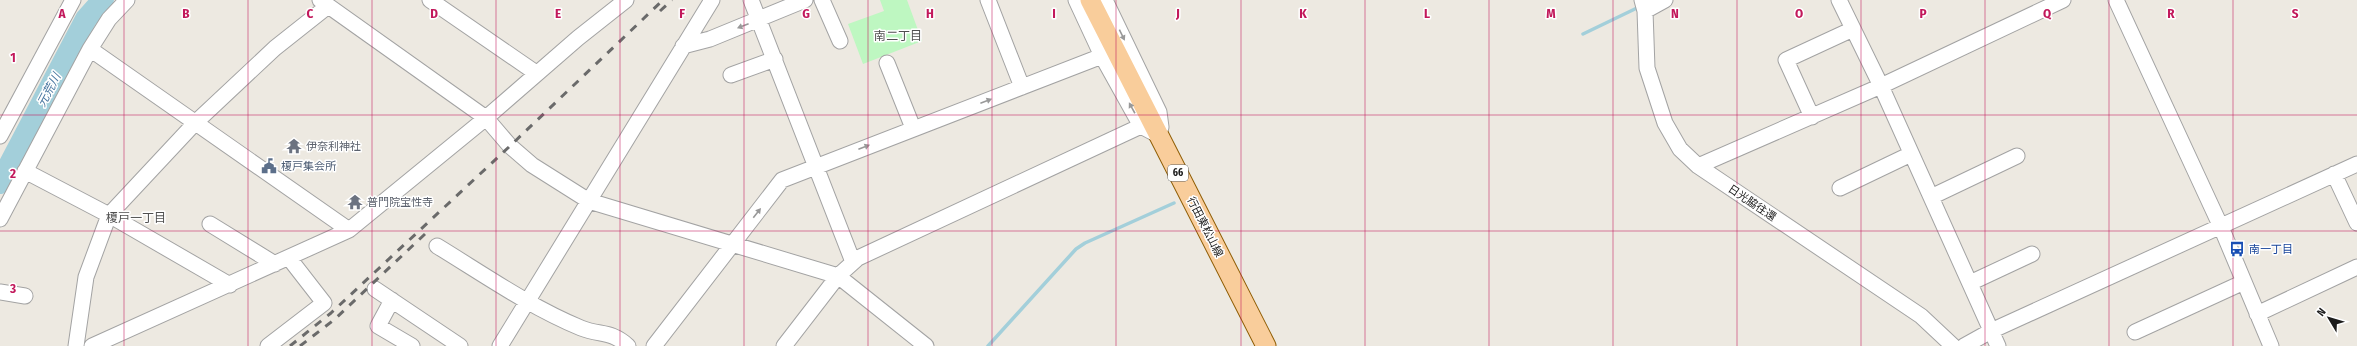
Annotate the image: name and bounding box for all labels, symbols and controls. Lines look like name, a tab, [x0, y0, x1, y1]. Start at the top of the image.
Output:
text: A	[57, 6, 66, 21]
text: B	[182, 6, 190, 21]
text: C	[307, 6, 314, 21]
text: D	[430, 6, 438, 21]
text: E	[555, 6, 561, 21]
text: F	[679, 6, 685, 21]
text: G	[802, 6, 810, 21]
text: H	[926, 6, 934, 21]
text: I	[1052, 6, 1056, 21]
text: J	[1175, 6, 1180, 21]
text: K	[1299, 6, 1307, 21]
text: L	[1424, 6, 1430, 21]
text: M	[1546, 6, 1556, 21]
text: N	[1671, 6, 1679, 21]
text: O	[1795, 6, 1803, 21]
text: P	[1919, 6, 1927, 21]
text: Q	[2043, 6, 2052, 21]
text: R	[2167, 6, 2175, 21]
text: S	[2292, 6, 2299, 21]
one-way arrow	[737, 23, 749, 29]
district label: 南二丁目	[874, 29, 922, 43]
one-way arrow	[1119, 30, 1125, 41]
text: 1	[10, 50, 16, 65]
water label: 元荒川	[34, 69, 65, 109]
one-way arrow	[980, 97, 992, 103]
one-way arrow	[1128, 102, 1135, 114]
temple icon: 伊奈利神社	[285, 137, 303, 155]
place label: 伊奈利神社	[306, 140, 361, 153]
one-way arrow	[859, 144, 871, 150]
public building icon: 榎戸集会所	[260, 157, 278, 175]
place label: 榎戸集会所	[281, 160, 337, 173]
road number: 66	[1168, 165, 1188, 181]
text: 2	[9, 166, 16, 181]
street label: 日光脇往還	[1726, 182, 1778, 224]
temple icon: 普門院宝性寺	[346, 193, 364, 211]
street label: 行田東松山線	[1184, 195, 1226, 259]
place label: 普門院宝性寺	[367, 196, 433, 209]
one-way arrow	[753, 208, 761, 219]
district label: 榎戸一丁目	[106, 211, 166, 225]
bus stop icon: 南一丁目	[2228, 240, 2246, 258]
place label: 南一丁目	[2249, 243, 2293, 256]
text: 3	[9, 281, 16, 296]
north arrow	[2309, 298, 2349, 338]
text: N	[2314, 306, 2329, 319]

